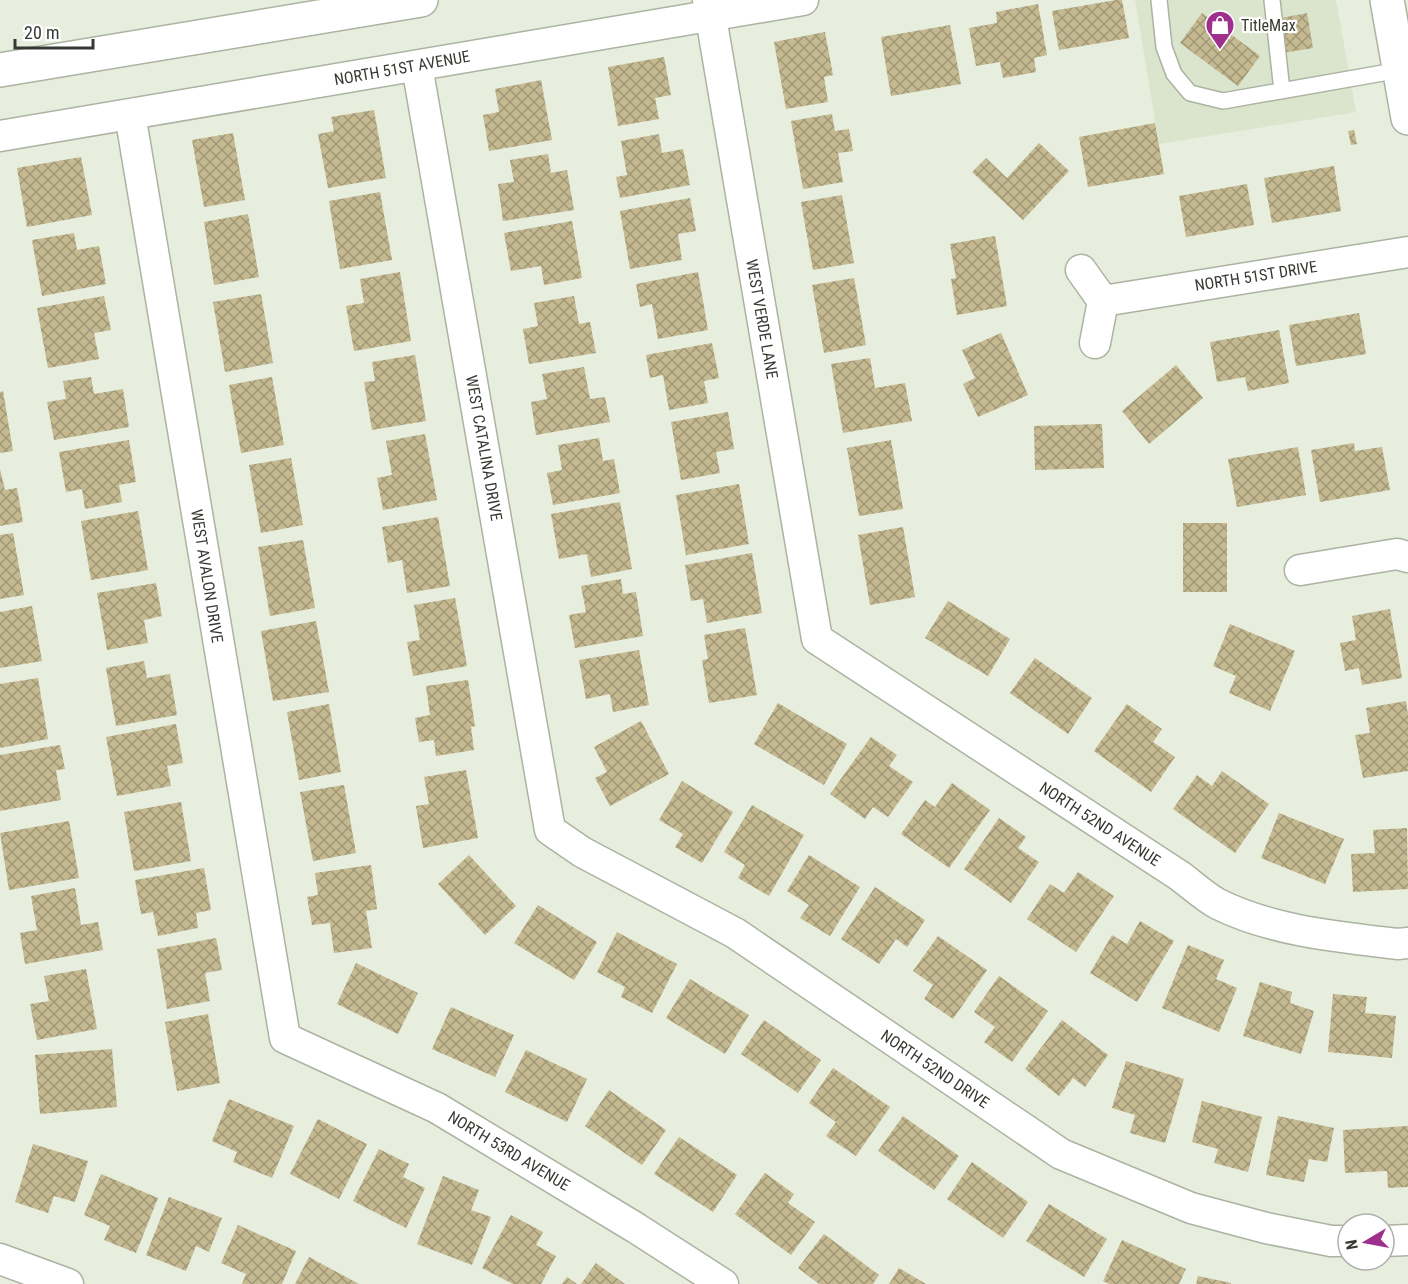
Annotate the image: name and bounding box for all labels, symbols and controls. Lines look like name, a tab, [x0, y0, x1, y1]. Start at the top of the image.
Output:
shop icon: TitleMax	[1204, 9, 1236, 51]
scale bar	[15, 12, 93, 50]
place label: TitleMax	[1241, 16, 1296, 35]
text: 20 m	[24, 22, 59, 43]
street label: NORTH 51ST AVENUE	[333, 47, 471, 89]
street label: NORTH 51ST DRIVE	[1193, 257, 1319, 295]
street label: WEST VERDE LANE	[742, 258, 782, 380]
street label: WEST CATALINA DRIVE	[462, 374, 506, 522]
street label: WEST AVALON DRIVE	[187, 508, 227, 644]
street label: NORTH 52ND AVENUE	[1036, 778, 1164, 870]
street label: NORTH 52ND DRIVE	[877, 1026, 993, 1112]
street label: NORTH 53RD AVENUE	[445, 1107, 573, 1195]
north arrow	[1336, 1212, 1396, 1272]
text: N	[1342, 1238, 1362, 1251]

